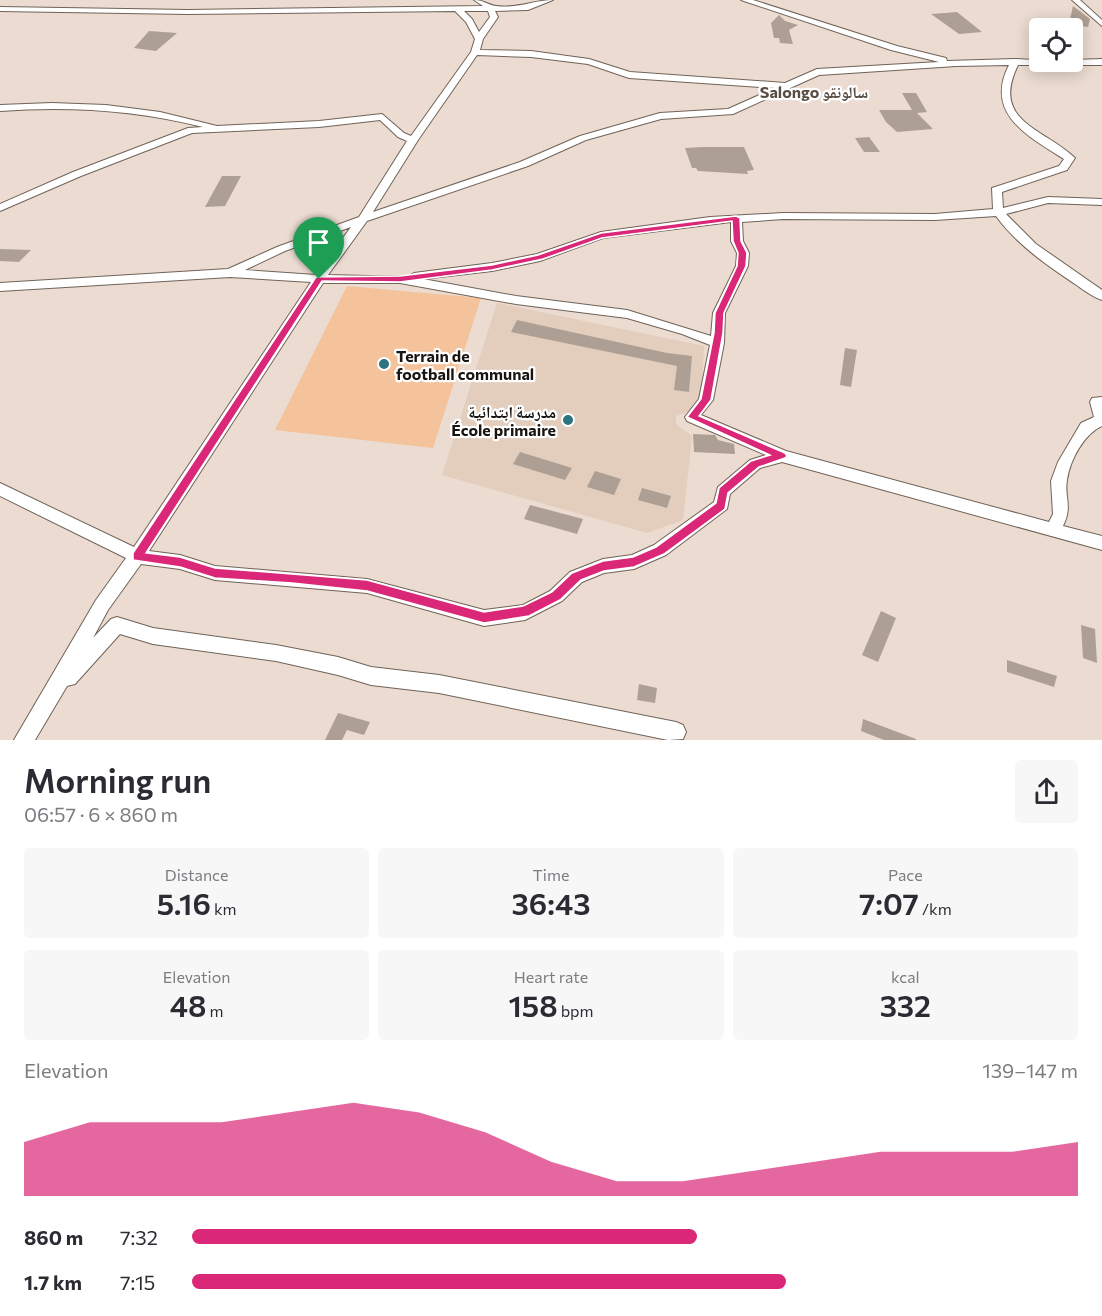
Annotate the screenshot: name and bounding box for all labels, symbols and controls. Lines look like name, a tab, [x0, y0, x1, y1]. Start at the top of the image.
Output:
map controls	[1029, 18, 1083, 72]
button: locate	[1029, 18, 1083, 72]
district label: Salongo سالونقو	[760, 82, 868, 101]
pin	[293, 217, 344, 279]
icon: arrive	[302, 226, 335, 259]
place label: Terrain de football communal	[396, 346, 534, 383]
marker: Terrain de football communal	[377, 357, 391, 371]
place label: مدرسة ابتدائية École primaire	[451, 402, 556, 439]
marker: مدرسة ابتدائية École primaire	[561, 413, 575, 427]
text: Morning run	[24, 759, 211, 800]
button: share	[1015, 760, 1078, 823]
text: 06:57 · 6 × 860 m	[24, 802, 178, 826]
text: Distance	[165, 865, 228, 884]
text: Time	[533, 865, 569, 884]
text: Pace	[888, 865, 923, 884]
text: 5.16	[157, 884, 211, 921]
text: 36:43	[511, 884, 591, 921]
text: 7:07	[859, 884, 919, 921]
text: km	[211, 899, 237, 918]
text: /km	[919, 899, 952, 918]
text: Elevation	[163, 967, 230, 986]
text: Heart rate	[514, 967, 588, 986]
text: kcal	[891, 967, 920, 986]
text: 48	[170, 986, 207, 1023]
text: 158	[508, 986, 558, 1023]
text: 332	[880, 986, 931, 1023]
text: m	[207, 1001, 224, 1020]
text: bpm	[558, 1001, 594, 1020]
text: Elevation	[24, 1058, 109, 1082]
text: 139–147 m	[982, 1058, 1078, 1082]
text: 860 m	[24, 1225, 83, 1249]
text: 7:32	[120, 1225, 158, 1249]
text: 1.7 km	[24, 1270, 82, 1294]
text: 7:15	[120, 1270, 155, 1294]

